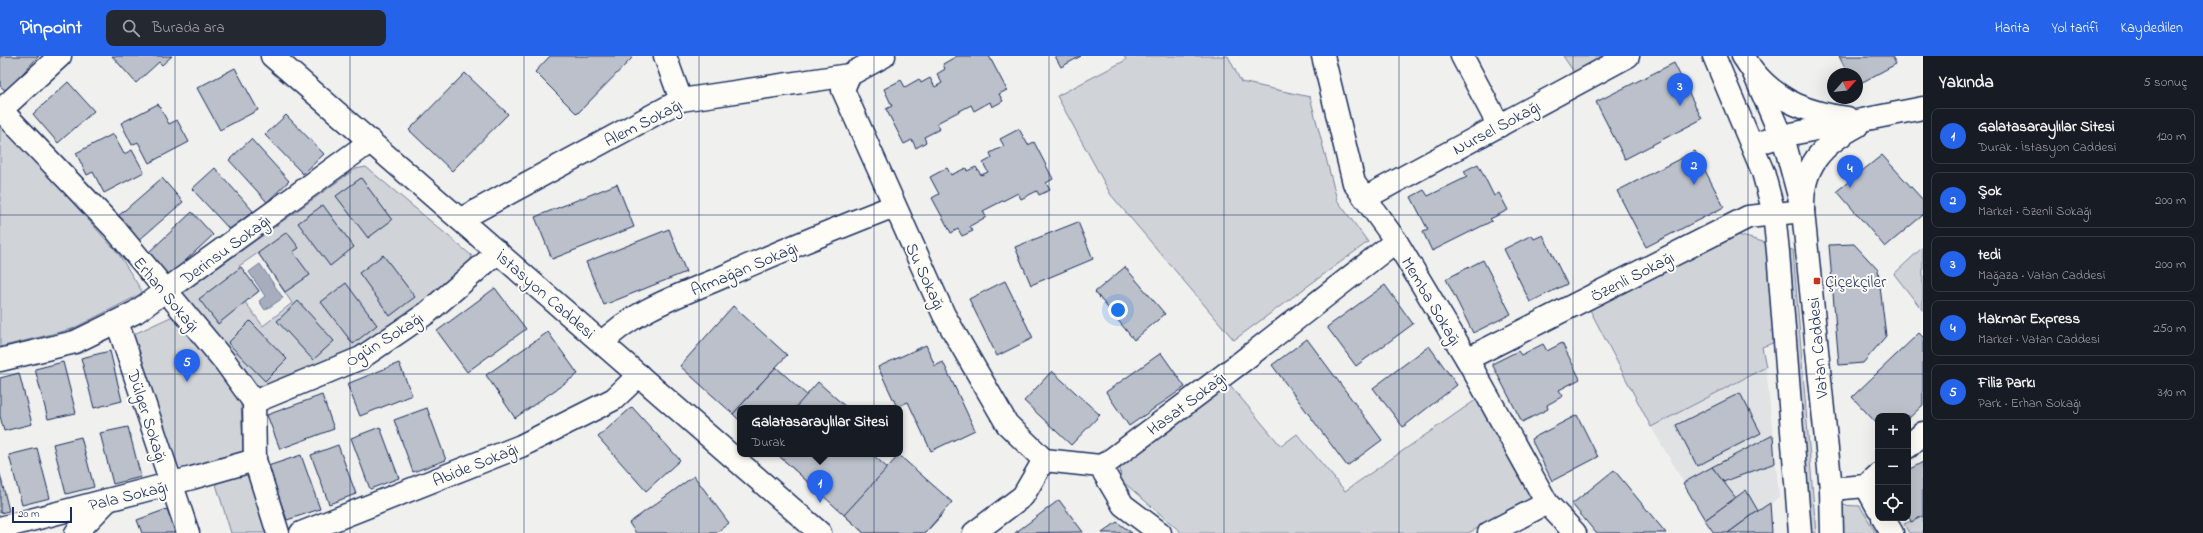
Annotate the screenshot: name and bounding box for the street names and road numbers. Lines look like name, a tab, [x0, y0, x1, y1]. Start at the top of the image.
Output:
street label: Alem Sokağı	[600, 93, 688, 156]
street label: Nursel Sokağı	[1448, 95, 1546, 164]
street label: Derinsu Sokağı	[175, 209, 277, 294]
street label: Armağan Sokağı	[687, 236, 803, 305]
street label: Su Sokağı	[896, 239, 951, 315]
street label: İstasyon Caddesi	[489, 245, 600, 346]
street label: Özenli Sokağı	[1586, 246, 1680, 311]
street label: Erhan Sokağı	[125, 252, 205, 340]
street label: Memba Sokağı	[1393, 252, 1467, 352]
street label: Vatan Caddesi	[1802, 296, 1835, 401]
street label: Ogün Sokağı	[341, 306, 430, 376]
street label: Dülger Sokağı	[118, 366, 173, 467]
street label: Hasat Sokağı	[1142, 366, 1233, 444]
street label: Abide Sokağı	[429, 437, 523, 496]
street label: Pala Sokağı	[86, 475, 171, 520]

